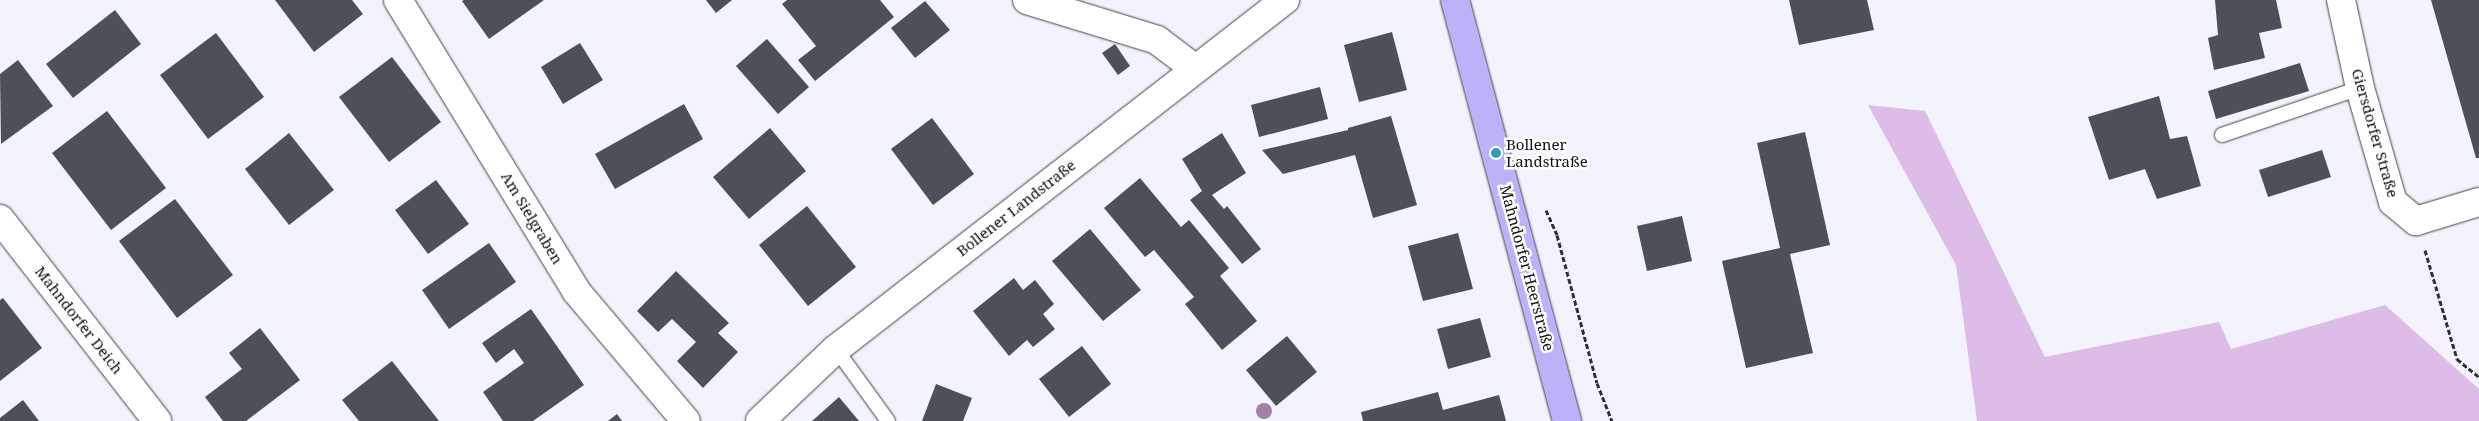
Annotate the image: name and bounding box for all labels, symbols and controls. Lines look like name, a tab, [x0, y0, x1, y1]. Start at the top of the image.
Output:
street label: Giersdorfer Straße	[2348, 66, 2402, 200]
place label: Bollener Landstraße	[1506, 135, 1588, 170]
marker: Bollener Landstraße	[1490, 147, 1502, 159]
street label: Bollener Landstraße	[953, 156, 1079, 260]
street label: Am Sielgraben	[497, 169, 567, 267]
street label: Mahndorfer Heerstraße	[1496, 183, 1558, 353]
street label: Mahndorfer Deich	[31, 263, 127, 377]

